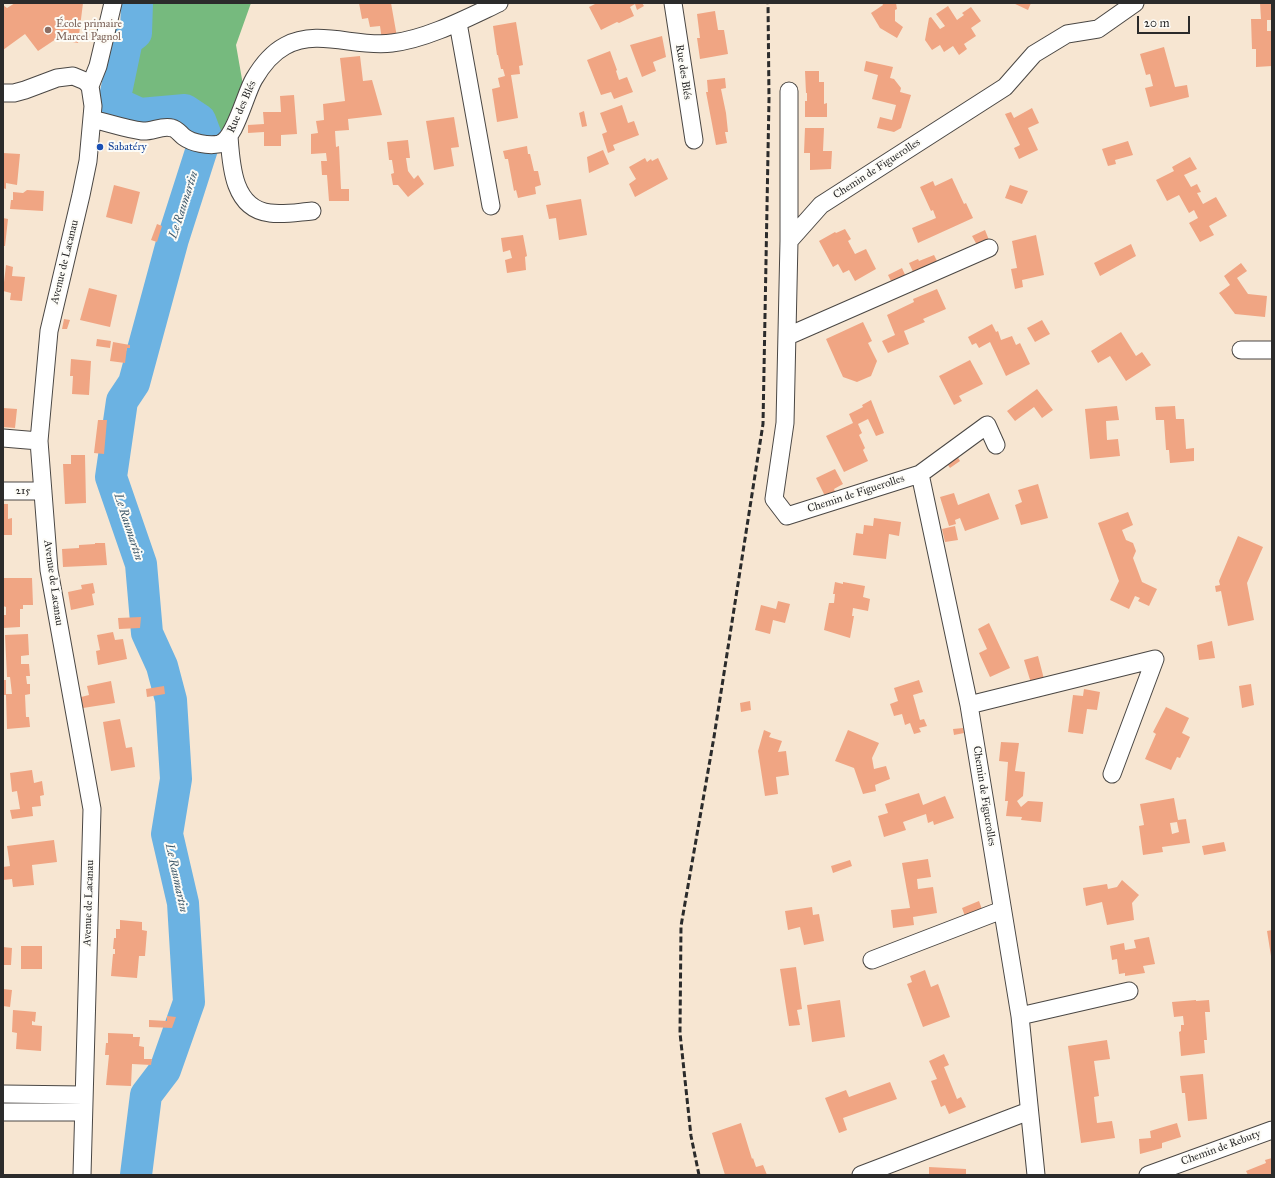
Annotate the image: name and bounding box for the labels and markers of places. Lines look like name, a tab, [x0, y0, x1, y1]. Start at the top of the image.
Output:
place label: École primaire Marcel Pagnol	[56, 17, 122, 43]
marker: École primaire Marcel Pagnol	[43, 25, 53, 35]
place label: Sabatéry	[108, 140, 147, 154]
marker: Sabatéry	[95, 142, 105, 152]

